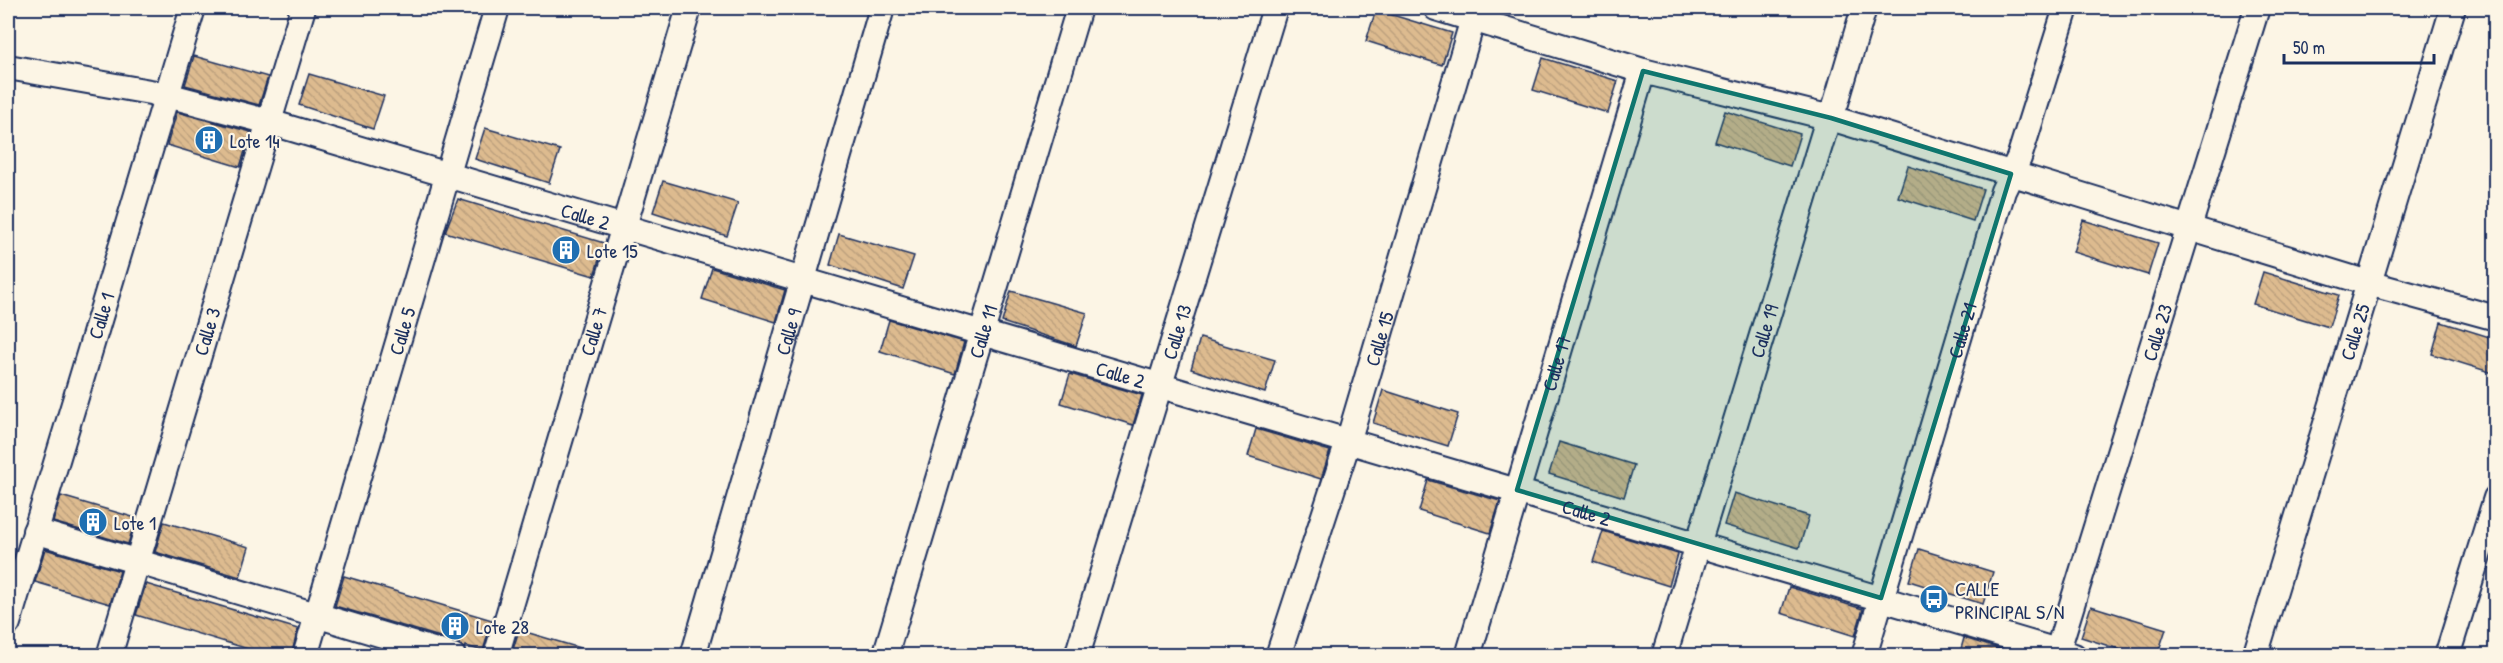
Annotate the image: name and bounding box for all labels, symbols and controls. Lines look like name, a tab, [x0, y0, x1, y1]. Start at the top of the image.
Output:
scale bar	[2284, 27, 2434, 65]
text: 50 m	[2293, 35, 2325, 60]
building icon: Lote 14	[193, 124, 225, 156]
place label: Lote 14	[230, 127, 280, 154]
street label: Calle 2	[558, 196, 614, 236]
building icon: Lote 15	[550, 234, 582, 266]
place label: Lote 15	[587, 237, 638, 264]
street label: Calle 1	[81, 289, 120, 342]
street label: Calle 21	[1940, 299, 1982, 361]
street label: Calle 23	[2135, 300, 2178, 364]
street label: Calle 25	[2333, 300, 2376, 363]
street label: Calle 11	[961, 301, 1003, 361]
street label: Calle 13	[1155, 301, 1197, 363]
street label: Calle 19	[1742, 301, 1784, 361]
street label: Calle 5	[381, 303, 421, 358]
street label: Calle 7	[573, 303, 613, 359]
street label: Calle 3	[186, 304, 226, 359]
street label: Calle 9	[768, 305, 807, 358]
street label: Calle 15	[1358, 308, 1400, 369]
street label: Calle 17	[1535, 331, 1577, 394]
street label: Calle 2	[1093, 354, 1149, 394]
street label: Calle 2	[1559, 492, 1615, 532]
building icon: Lote 1	[77, 506, 109, 538]
place label: Lote 1	[114, 509, 156, 536]
place label: CALLE PRINCIPAL S/N	[1955, 575, 2064, 625]
bus stop icon: CALLE PRINCIPAL S/N	[1918, 583, 1950, 615]
building icon: Lote 28	[439, 610, 471, 642]
place label: Lote 28	[476, 613, 529, 640]

